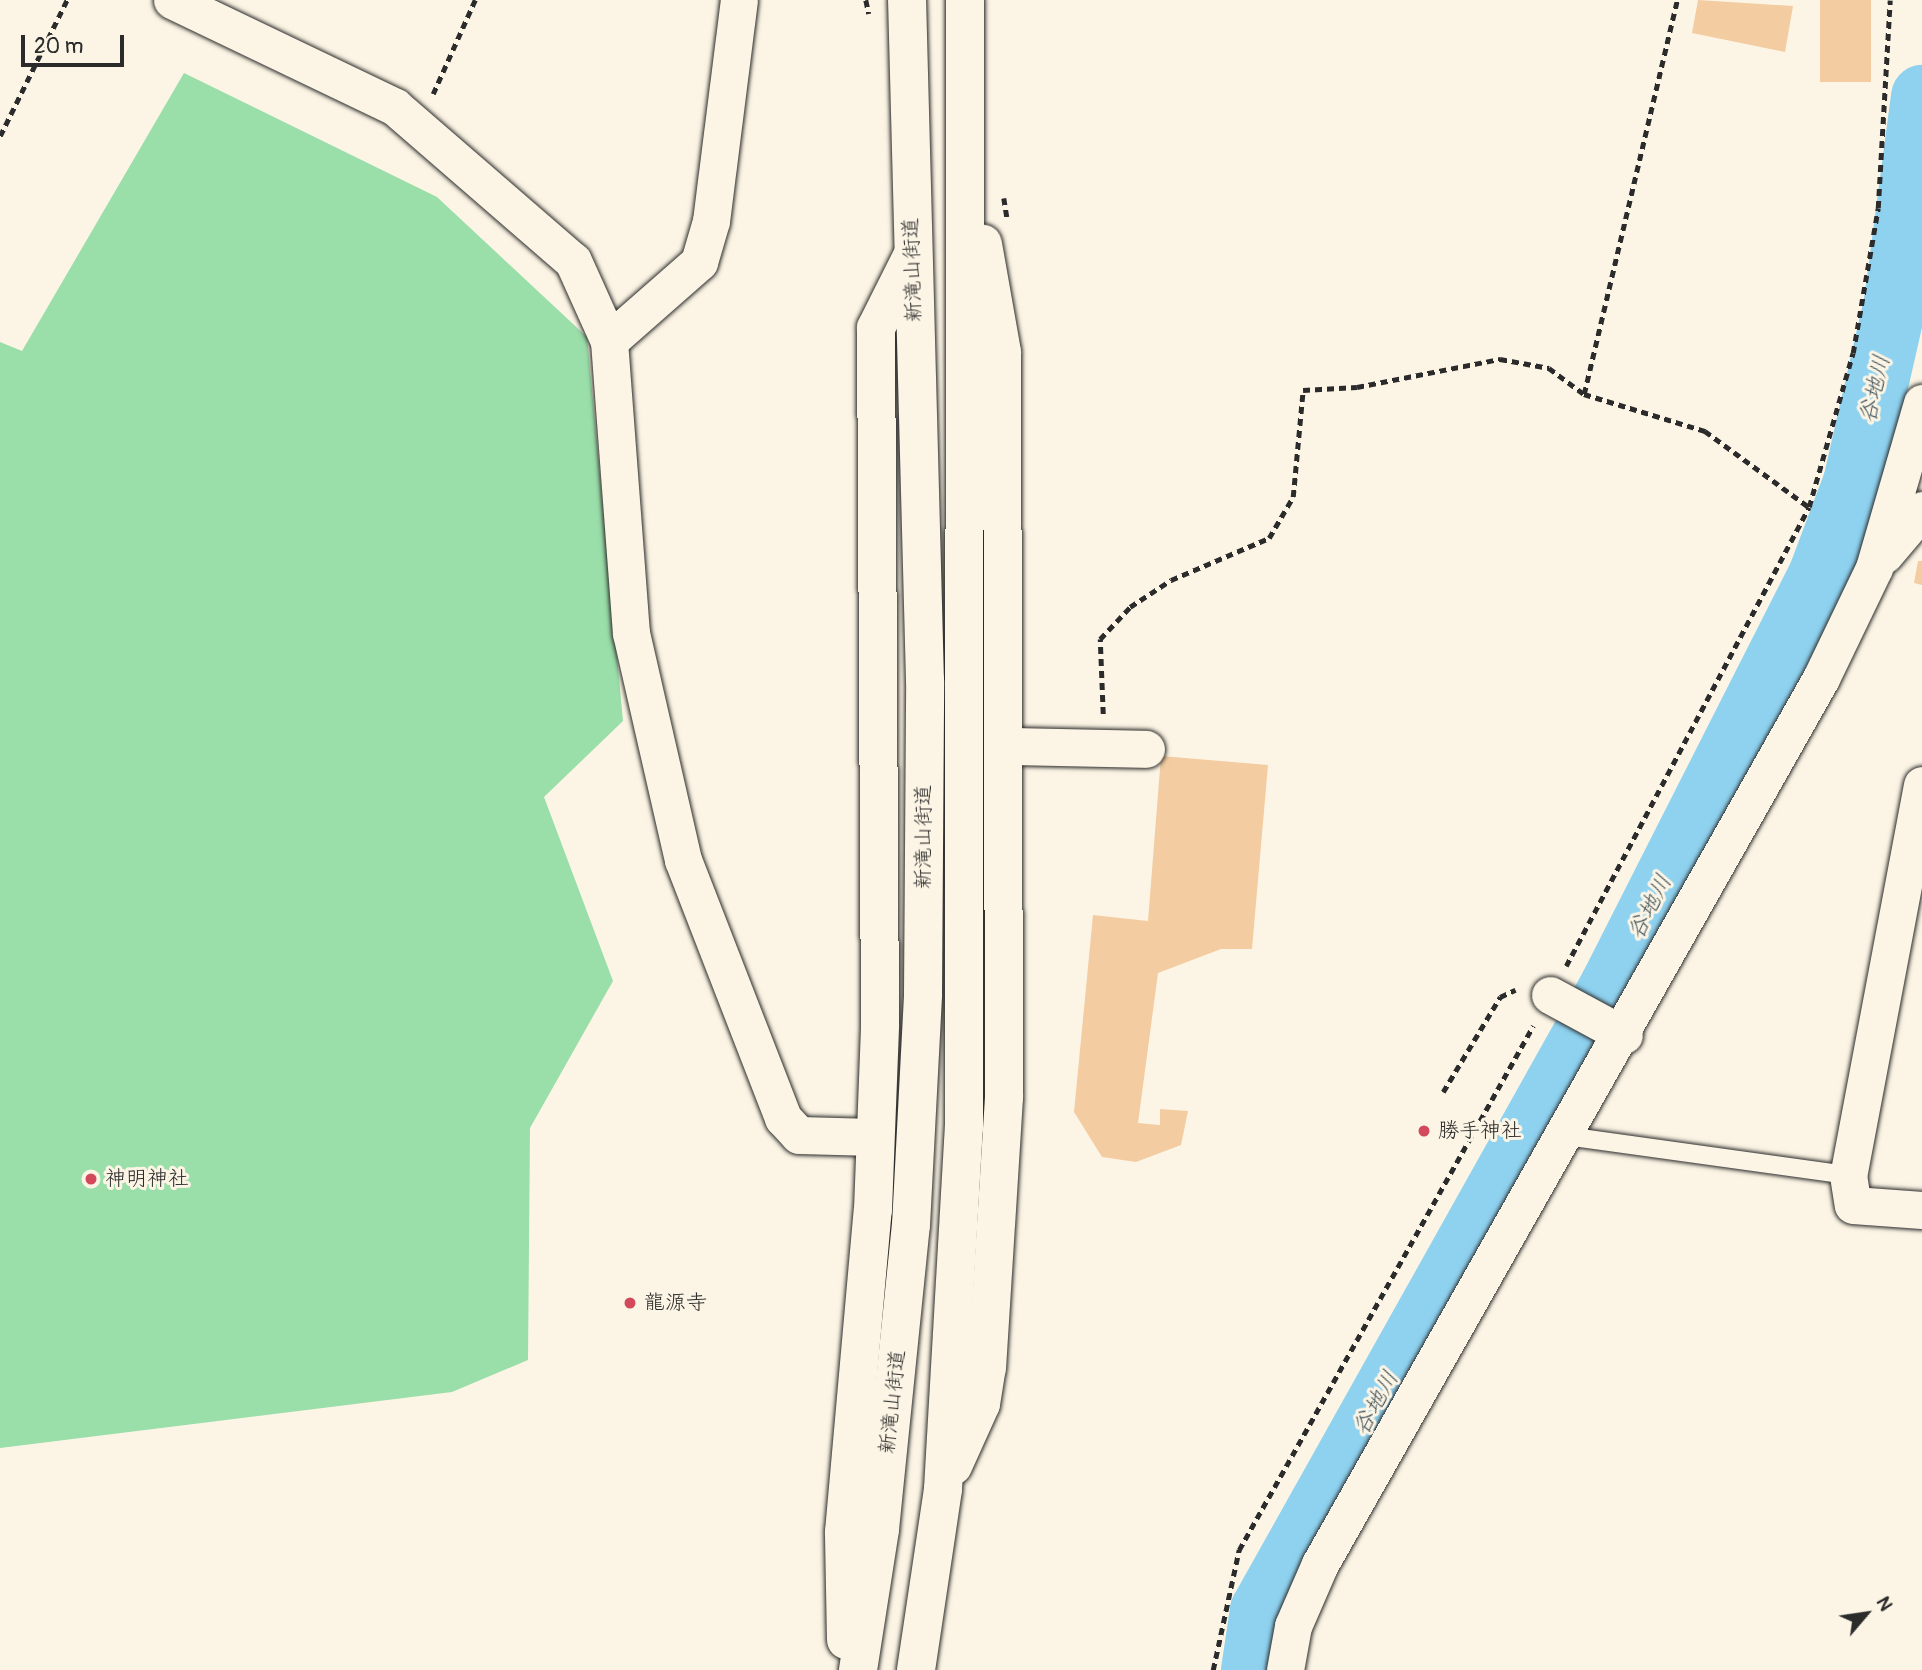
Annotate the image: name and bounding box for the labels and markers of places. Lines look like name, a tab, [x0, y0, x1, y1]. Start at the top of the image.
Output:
place label: 勝手神社	[1438, 1118, 1522, 1144]
marker: 勝手神社	[1416, 1123, 1432, 1139]
place label: 神明神社	[105, 1166, 189, 1192]
marker: 神明神社	[83, 1171, 99, 1187]
place label: 龍源寺	[644, 1290, 707, 1316]
marker: 龍源寺	[622, 1295, 638, 1311]

